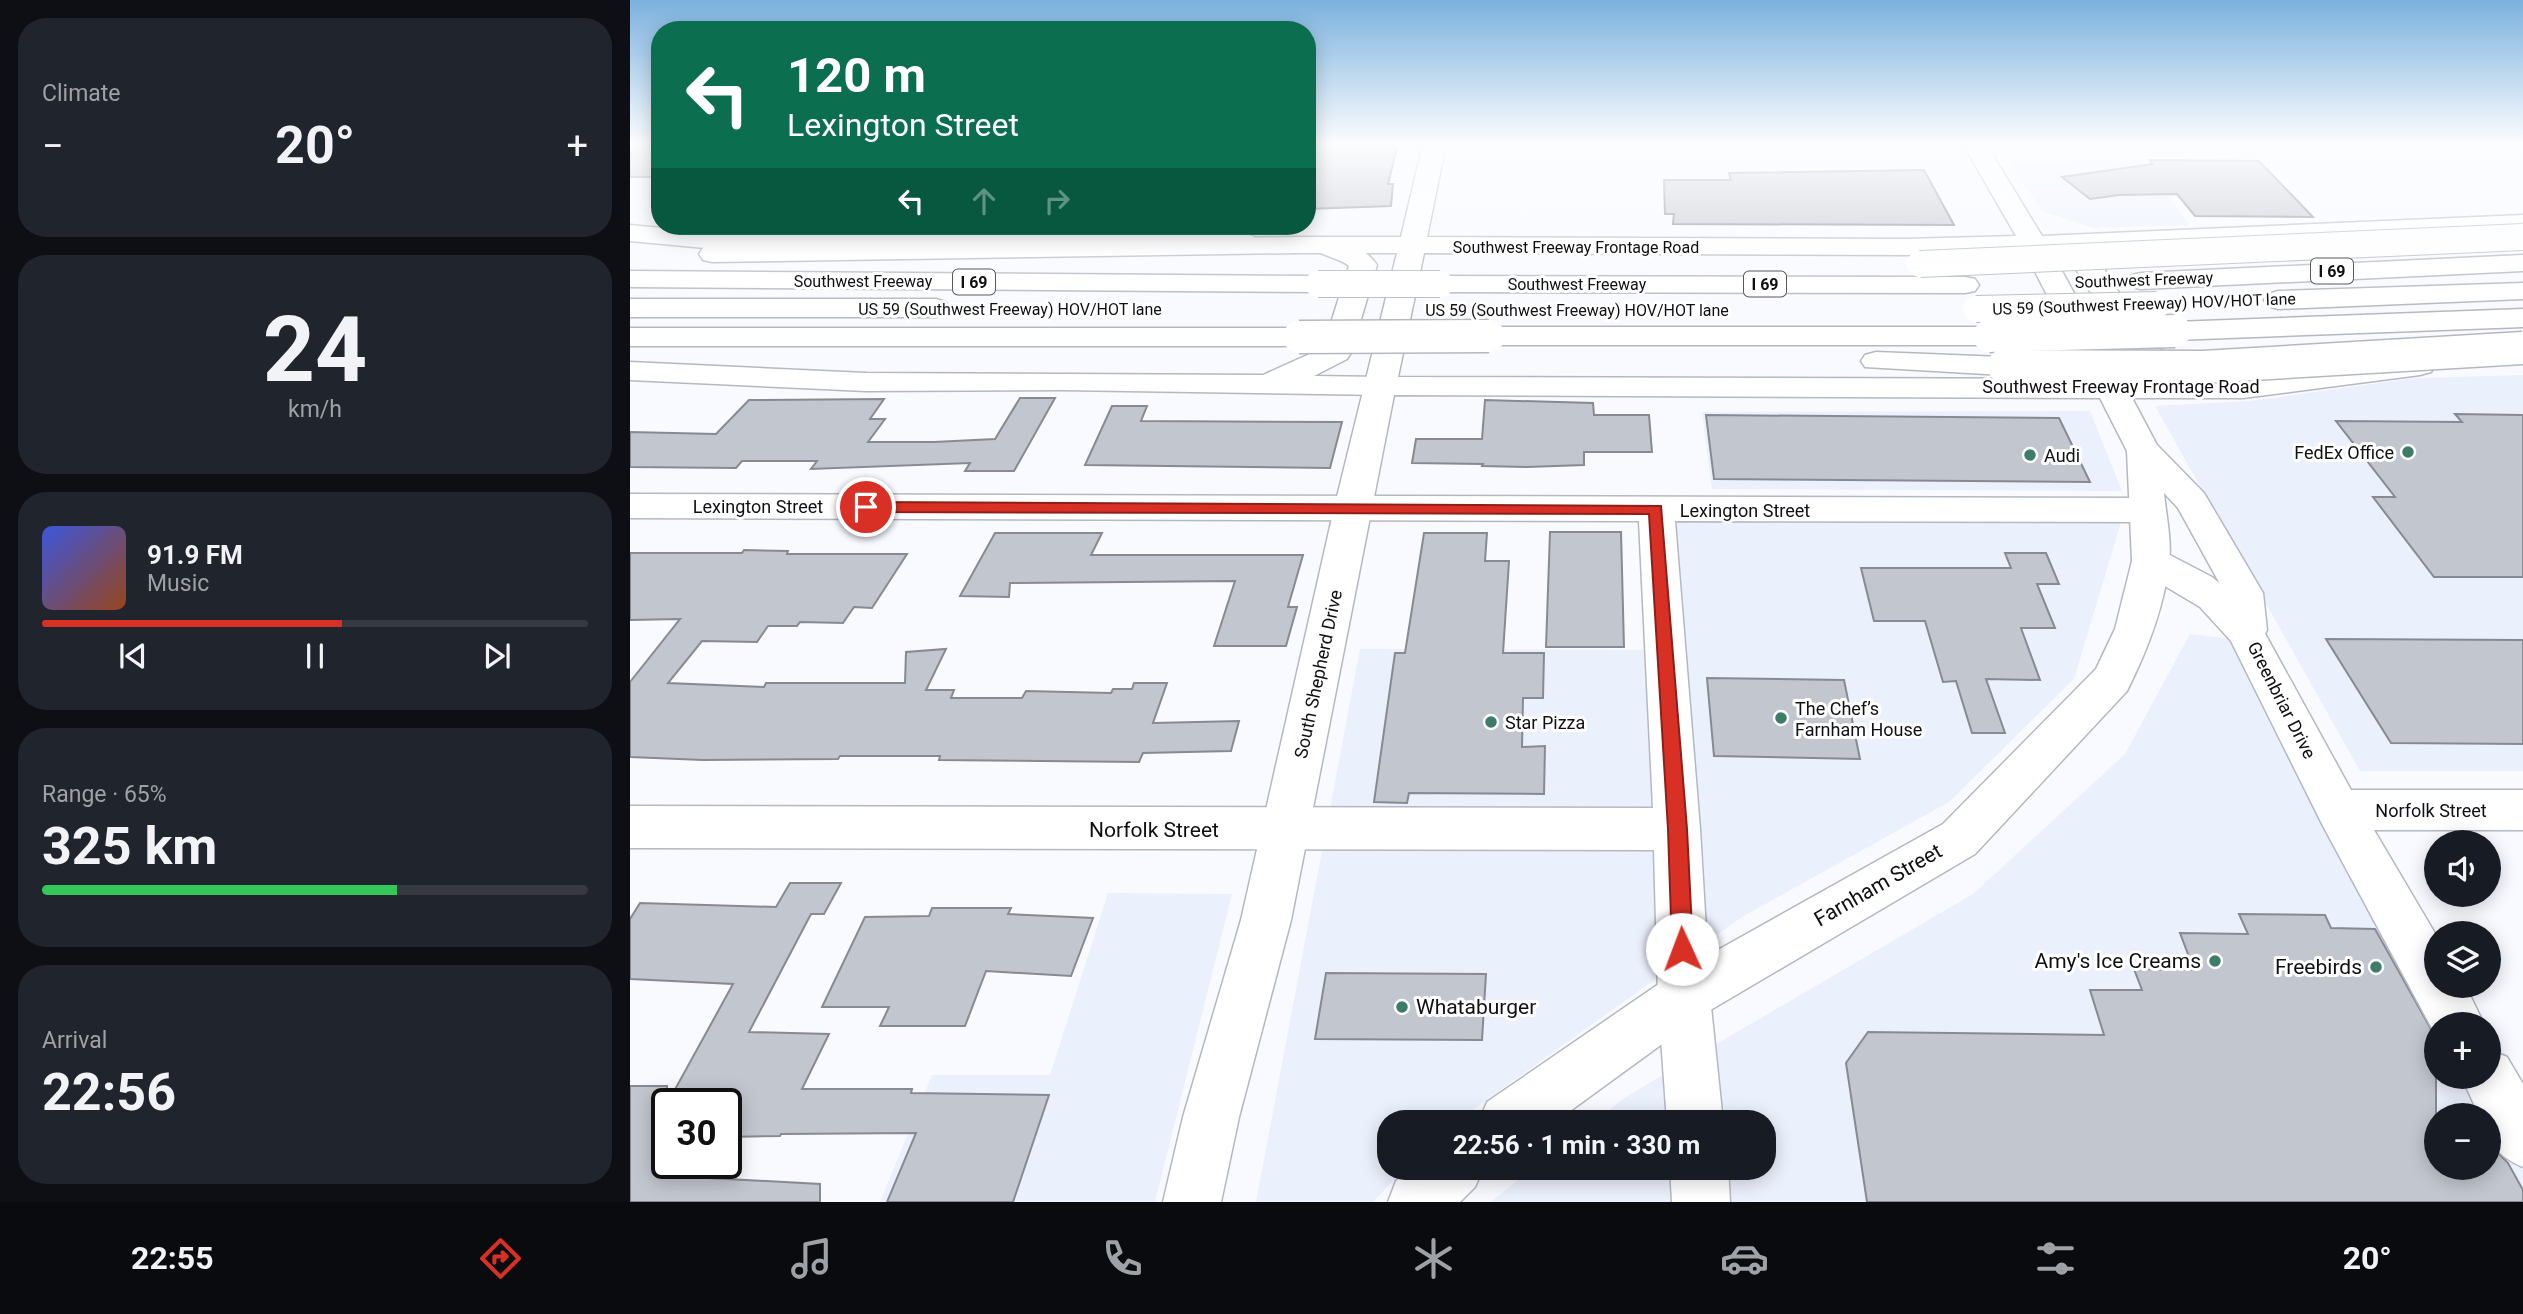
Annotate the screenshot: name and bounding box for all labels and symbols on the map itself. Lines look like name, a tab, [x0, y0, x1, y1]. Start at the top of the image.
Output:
street label: Southwest Freeway Frontage Road	[1453, 238, 1699, 257]
road number: I 69	[2311, 258, 2353, 284]
street label: Southwest Freeway	[2074, 268, 2214, 292]
road number: I 69	[953, 270, 995, 294]
street label: Southwest Freeway	[794, 272, 933, 291]
road number: I 69	[1744, 272, 1786, 296]
street label: Southwest Freeway	[1508, 275, 1647, 294]
street label: US 59 (Southwest Freeway) HOV/HOT lane	[1992, 289, 2296, 319]
street label: US 59 (Southwest Freeway) HOV/HOT lane	[858, 300, 1162, 319]
street label: US 59 (Southwest Freeway) HOV/HOT lane	[1425, 301, 1729, 320]
street label: Southwest Freeway Frontage Road	[1982, 376, 2260, 397]
place label: FedEx Office	[2294, 442, 2394, 463]
marker: FedEx Office	[2400, 444, 2416, 460]
place label: Audi	[2044, 445, 2080, 466]
marker: Audi	[2022, 447, 2038, 463]
pin	[836, 477, 896, 537]
street label: Lexington Street	[693, 496, 823, 517]
street label: Lexington Street	[1680, 500, 1810, 521]
street label: South Shepherd Drive	[1290, 588, 1346, 760]
street label: Greenbriar Drive	[2243, 638, 2321, 762]
place label: The Chef’s Farnham House	[1795, 698, 1922, 740]
marker: The Chef’s Farnham House	[1773, 710, 1789, 726]
place label: Star Pizza	[1505, 712, 1585, 733]
marker: Star Pizza	[1483, 714, 1499, 730]
street label: Norfolk Street	[2375, 800, 2487, 821]
street label: Norfolk Street	[1089, 818, 1219, 842]
street label: Farnham Street	[1810, 839, 1946, 931]
position arrow	[1645, 912, 1719, 986]
place label: Amy's Ice Creams	[2034, 949, 2201, 973]
marker: Amy's Ice Creams	[2207, 953, 2223, 969]
place label: Freebirds	[2275, 955, 2362, 979]
marker: Freebirds	[2368, 959, 2384, 975]
place label: Whataburger	[1416, 995, 1536, 1019]
marker: Whataburger	[1394, 999, 1410, 1015]
speed limit sign: 30	[651, 1088, 742, 1179]

